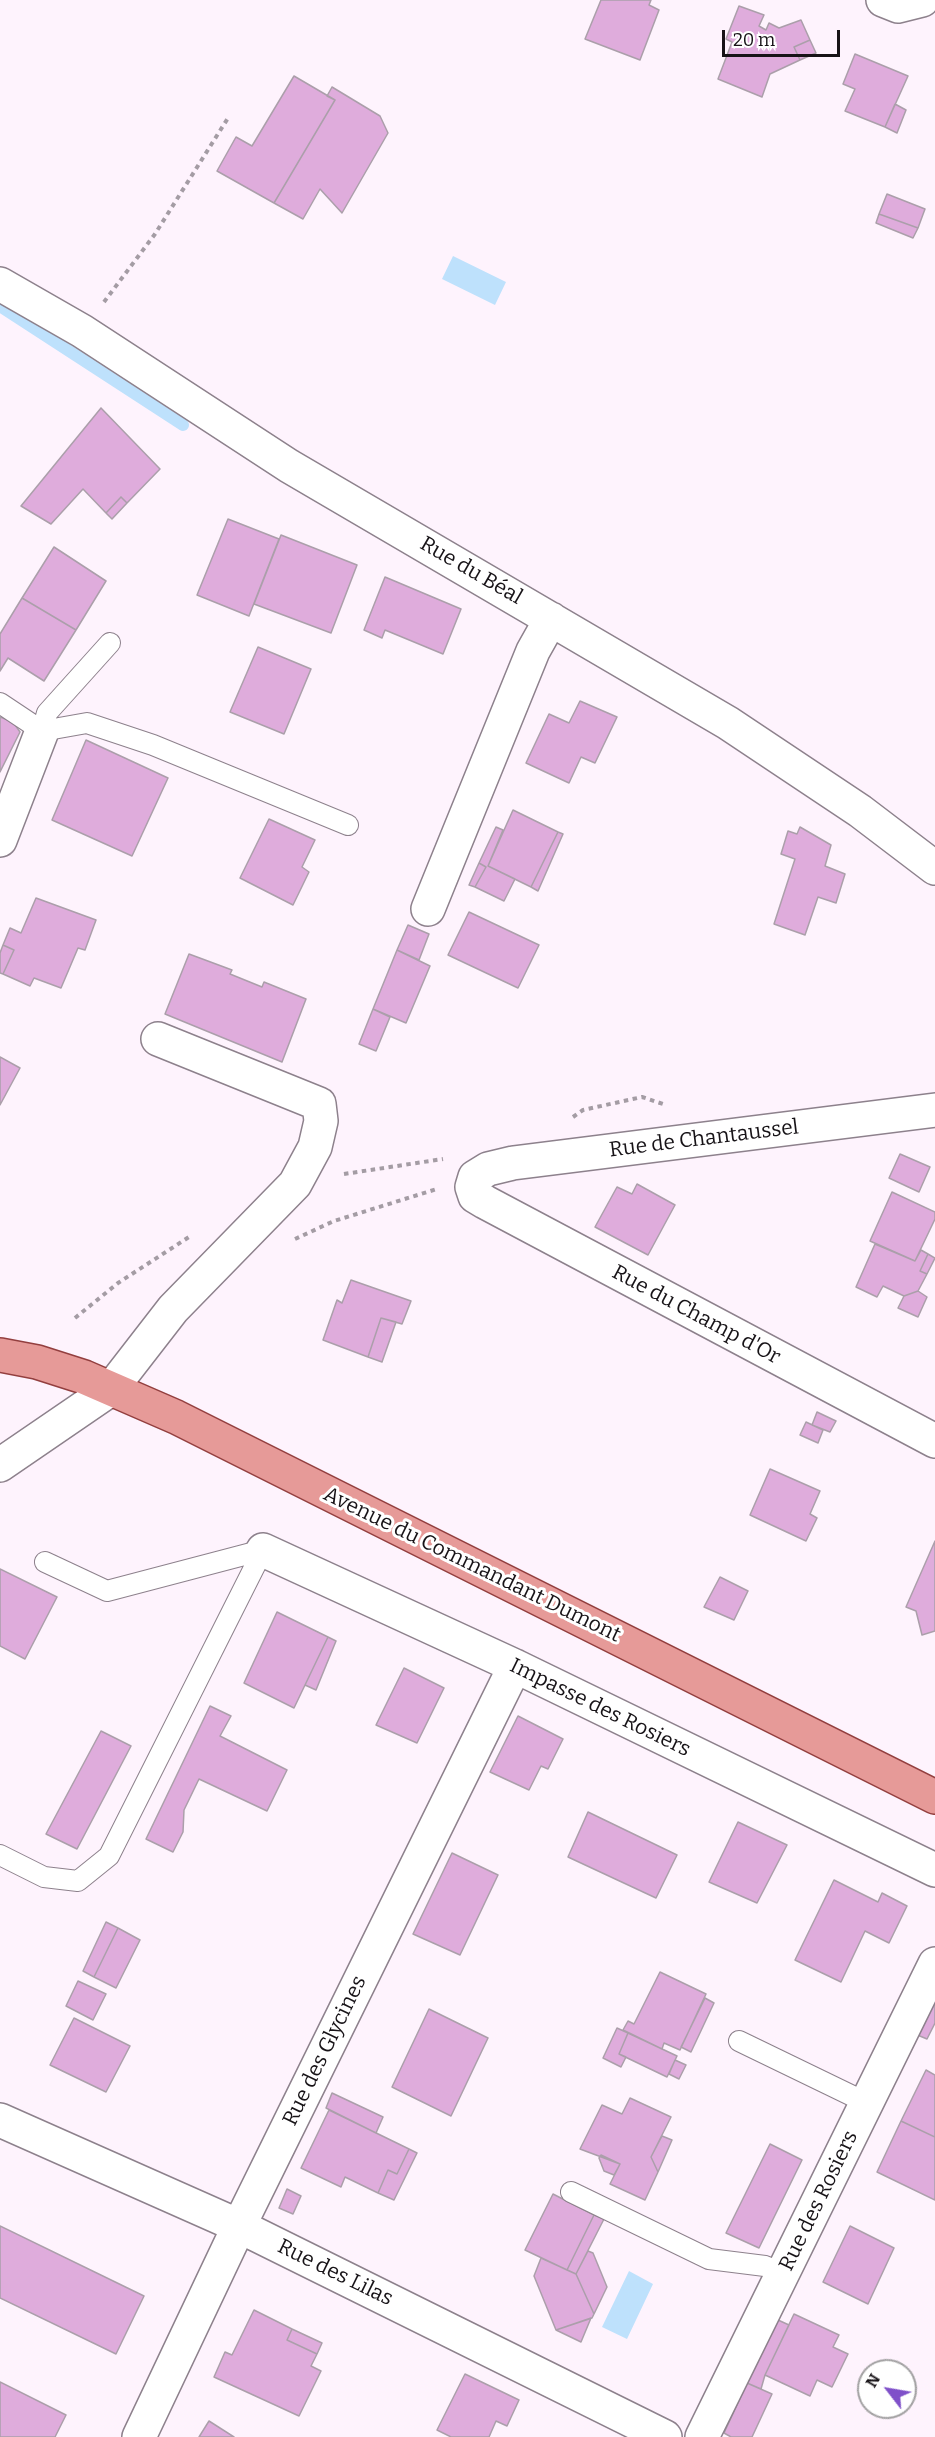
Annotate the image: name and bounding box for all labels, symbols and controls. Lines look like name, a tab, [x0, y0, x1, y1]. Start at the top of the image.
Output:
scale bar	[725, 18, 844, 56]
text: 20 m	[733, 29, 775, 51]
street label: Rue du Béal	[415, 532, 527, 610]
street label: Rue de Chantaussel	[608, 1115, 800, 1163]
street label: Rue du Champ d'Or	[608, 1260, 784, 1370]
street label: Avenue du Commandant Dumont	[319, 1482, 625, 1648]
street label: Impasse des Rosiers	[506, 1653, 694, 1763]
street label: Rue des Glycines	[278, 1972, 372, 2130]
street label: Rue des Rosiers	[774, 2127, 864, 2275]
street label: Rue des Lilas	[273, 2234, 397, 2312]
north arrow	[857, 2359, 917, 2419]
text: N	[862, 2370, 884, 2391]

